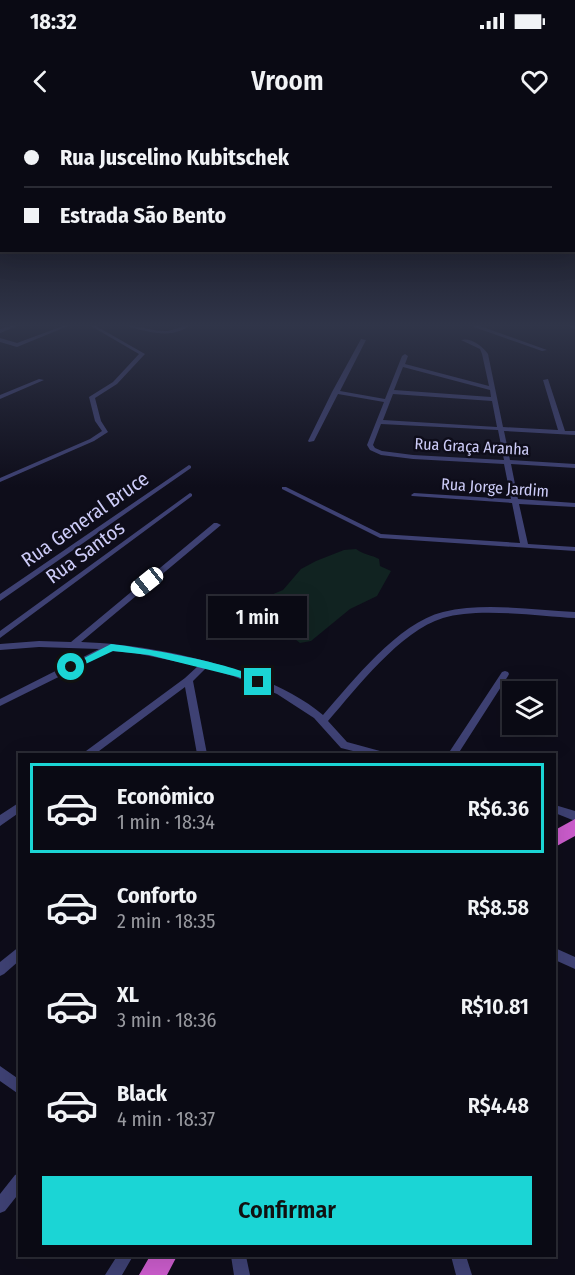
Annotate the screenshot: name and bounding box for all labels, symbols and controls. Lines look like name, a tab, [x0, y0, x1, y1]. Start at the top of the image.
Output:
text: 18:32	[30, 8, 77, 35]
icon: back	[24, 65, 57, 98]
text: Vroom	[251, 65, 324, 97]
icon: heart	[518, 65, 551, 98]
text: Rua Juscelino Kubitschek	[60, 144, 289, 171]
text: Estrada São Bento	[60, 202, 226, 229]
street label: Rua Graça Aranha	[414, 434, 530, 459]
street label: Rua General Bruce	[17, 466, 153, 572]
street label: Rua Jorge Jardim	[440, 474, 550, 501]
street label: Rua Santos	[41, 515, 129, 589]
car	[127, 564, 167, 600]
callout: 1 min	[208, 595, 308, 637]
text: 1 min	[236, 605, 279, 629]
route start	[57, 653, 84, 680]
route end	[244, 668, 271, 695]
map controls	[502, 681, 556, 735]
button: layers	[502, 681, 556, 735]
icon: car	[45, 781, 99, 835]
text: Econômico	[117, 783, 215, 810]
text: R$6.36	[468, 795, 529, 822]
text: 1 min · 18:34	[117, 810, 215, 834]
icon: car	[45, 880, 99, 934]
text: Conforto	[117, 882, 197, 909]
text: R$8.58	[467, 894, 529, 921]
text: 2 min · 18:35	[117, 909, 216, 933]
icon: car	[45, 979, 99, 1033]
text: XL	[117, 981, 139, 1008]
text: R$10.81	[461, 993, 529, 1020]
text: 3 min · 18:36	[117, 1008, 216, 1032]
icon: car	[45, 1078, 99, 1132]
text: Black	[117, 1080, 167, 1107]
text: R$4.48	[468, 1092, 529, 1119]
text: 4 min · 18:37	[117, 1107, 215, 1131]
button: Confirmar	[42, 1176, 532, 1245]

